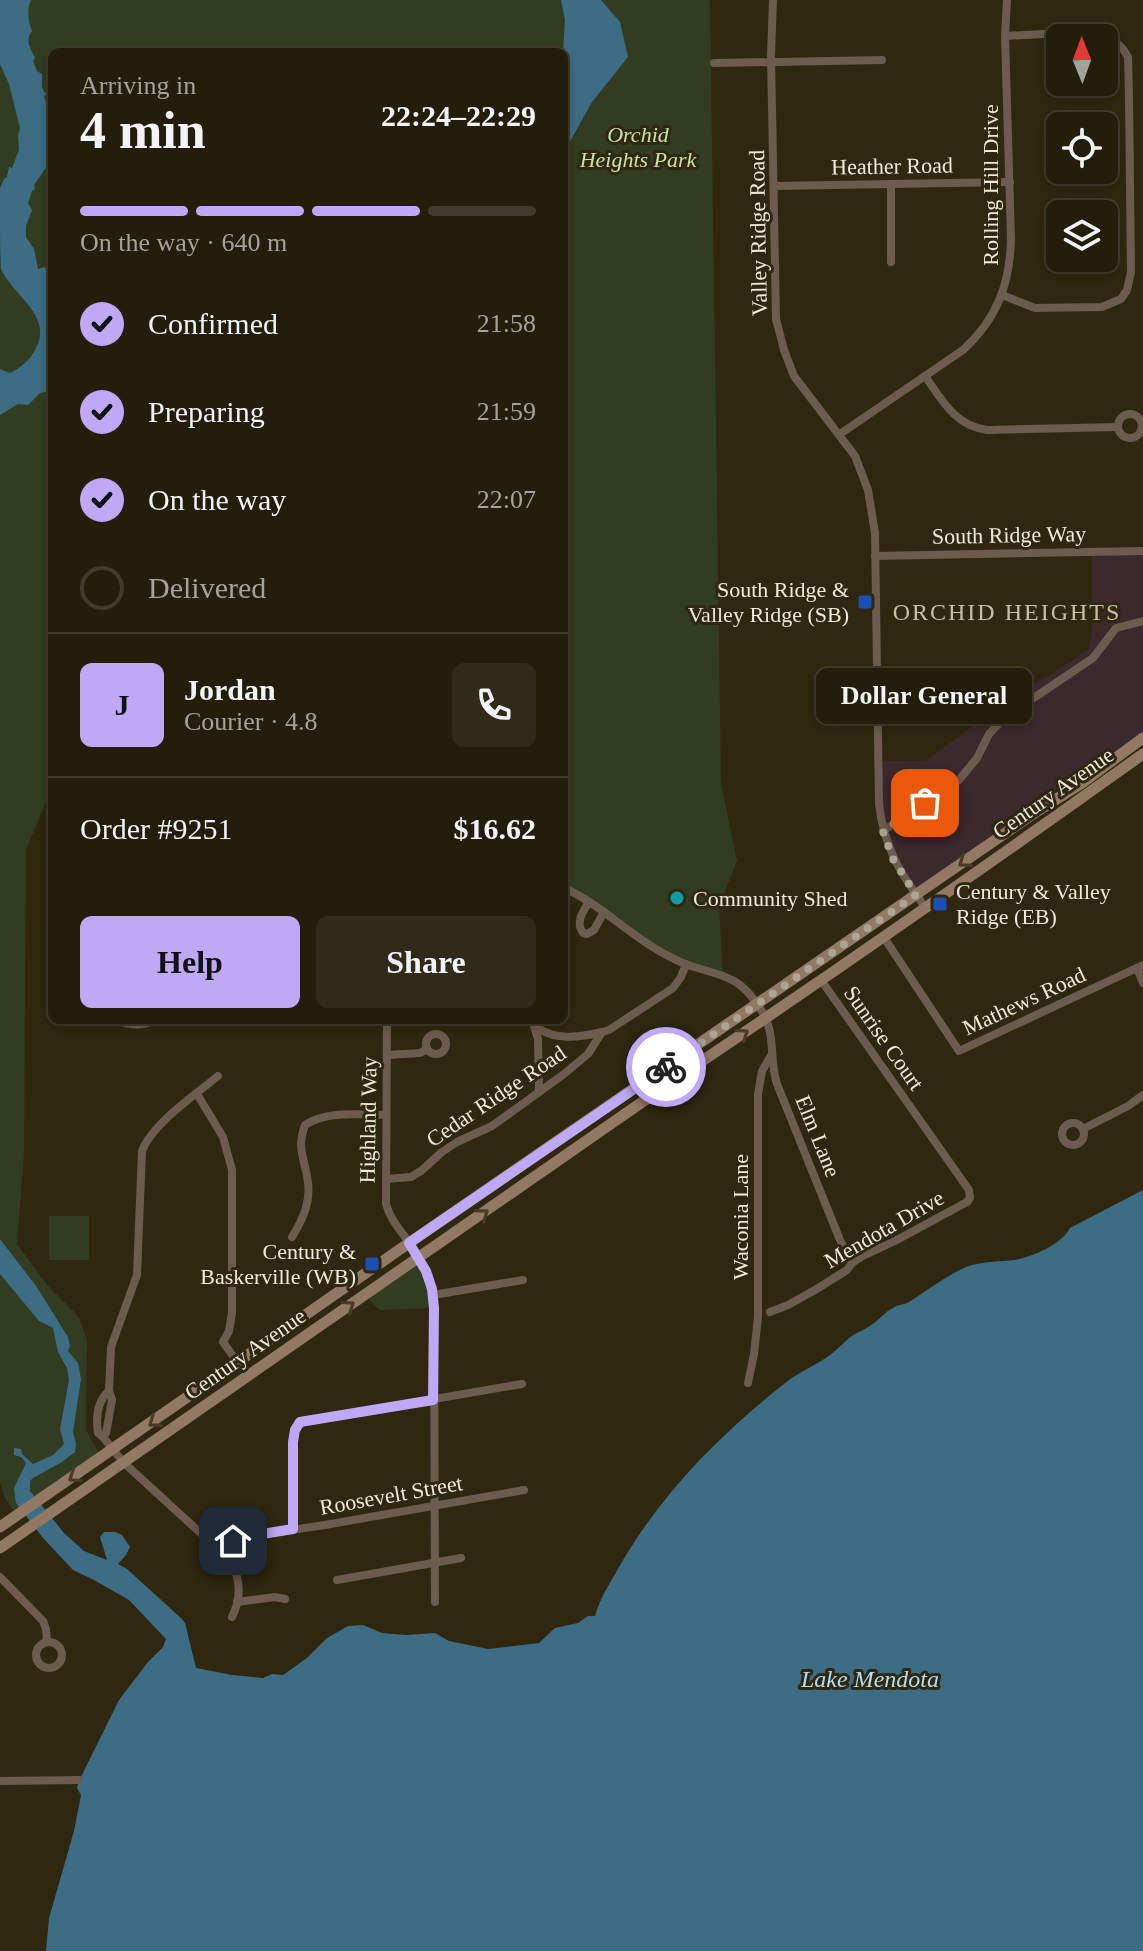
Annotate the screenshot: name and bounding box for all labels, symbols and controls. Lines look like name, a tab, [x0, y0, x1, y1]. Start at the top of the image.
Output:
north arrow	[1046, 24, 1118, 96]
map controls	[1046, 24, 1118, 272]
text: Arriving in	[80, 71, 196, 100]
text: 22:24–22:29	[381, 99, 536, 132]
text: 4 min	[80, 102, 206, 159]
street label: Rolling Hill Drive	[978, 104, 1003, 266]
button: locate	[1046, 112, 1118, 184]
park label: Orchid Heights Park	[579, 122, 698, 172]
street label: Valley Ridge Road	[744, 150, 772, 316]
street label: Heather Road	[831, 152, 953, 180]
button: layers	[1046, 200, 1118, 272]
text: On the way · 640 m	[80, 228, 287, 257]
icon: check	[80, 302, 124, 346]
text: Confirmed	[148, 307, 278, 340]
text: 21:58	[477, 309, 536, 338]
icon: check	[80, 390, 124, 434]
text: Preparing	[148, 395, 265, 428]
text: 21:59	[477, 397, 536, 426]
icon: check	[80, 478, 124, 522]
text: On the way	[148, 483, 286, 516]
text: 22:07	[477, 485, 536, 514]
street label: South Ridge Way	[932, 521, 1086, 549]
text: Delivered	[148, 571, 266, 604]
place label: South Ridge & Valley Ridge (SB)	[688, 577, 849, 627]
marker: South Ridge & Valley Ridge (SB)	[856, 593, 874, 611]
district label: ORCHID HEIGHTS	[893, 599, 1121, 625]
button: phone	[452, 663, 536, 747]
callout: Dollar General	[817, 667, 1033, 723]
text: Jordan	[184, 673, 276, 706]
text: Dollar General	[841, 681, 1007, 710]
text: J	[115, 688, 130, 721]
text: Courier · 4.8	[184, 707, 318, 736]
street label: Century Avenue	[988, 742, 1118, 844]
pin	[891, 769, 959, 837]
icon: bag	[903, 781, 947, 825]
text: Order #9251	[80, 812, 232, 845]
text: $16.62	[454, 812, 536, 845]
one-way arrow	[958, 852, 973, 867]
place label: Century & Valley Ridge (EB)	[956, 879, 1111, 929]
place label: Community Shed	[693, 886, 848, 911]
marker: Community Shed	[668, 889, 686, 907]
marker: Century & Valley Ridge (EB)	[931, 895, 949, 913]
button: Help	[80, 916, 300, 1008]
button: Share	[316, 916, 536, 1008]
street label: Mathews Road	[959, 962, 1089, 1040]
street label: Sunrise Court	[839, 981, 929, 1095]
courier	[626, 1027, 706, 1107]
one-way arrow	[734, 1029, 748, 1044]
street label: Cedar Ridge Road	[422, 1040, 570, 1152]
icon: bike	[644, 1045, 688, 1089]
street label: Highland Way	[354, 1056, 382, 1184]
street label: Elm Lane	[790, 1091, 846, 1181]
street label: Waconia Lane	[728, 1154, 753, 1280]
street label: Mendota Drive	[820, 1185, 948, 1273]
one-way arrow	[475, 1209, 489, 1224]
place label: Century & Baskerville (WB)	[200, 1239, 356, 1289]
marker: Century & Baskerville (WB)	[363, 1255, 381, 1273]
one-way arrow	[340, 1301, 354, 1316]
street label: Century Avenue	[180, 1303, 310, 1405]
one-way arrow	[148, 1412, 162, 1427]
one-way arrow	[69, 1467, 83, 1482]
street label: Roosevelt Street	[318, 1470, 464, 1520]
pin	[199, 1507, 267, 1575]
icon: home	[211, 1519, 255, 1563]
water label: Lake Mendota	[800, 1666, 939, 1692]

